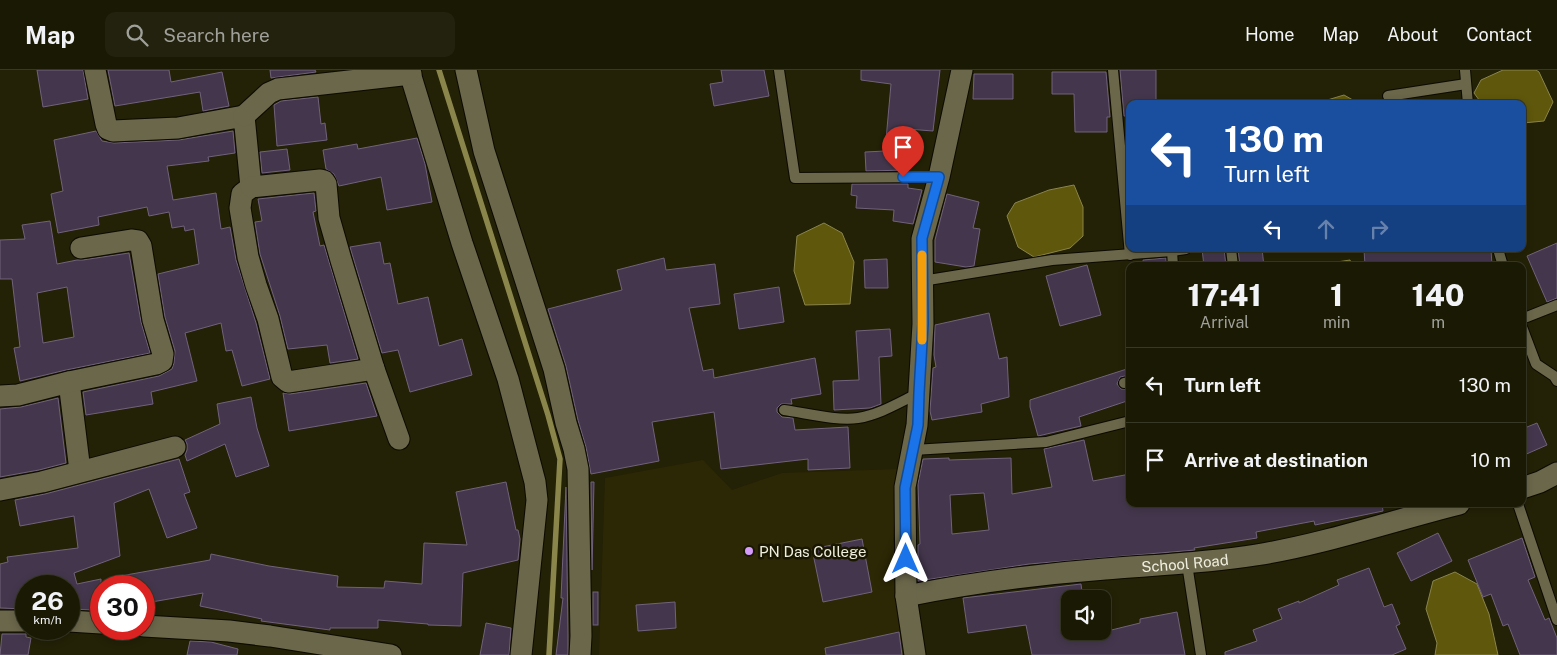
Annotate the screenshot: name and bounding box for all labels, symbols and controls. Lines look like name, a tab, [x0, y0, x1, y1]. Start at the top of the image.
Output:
search box	[105, 12, 455, 57]
text: Map	[25, 21, 75, 49]
icon: search	[123, 21, 151, 49]
text: Search here	[163, 24, 270, 46]
text: Home	[1245, 24, 1295, 45]
text: Map	[1323, 24, 1359, 45]
text: About	[1387, 24, 1438, 45]
text: Contact	[1466, 24, 1532, 45]
text: 130 m	[1224, 119, 1324, 160]
icon: left	[1141, 120, 1206, 185]
pin	[882, 126, 924, 177]
icon: arrive	[889, 133, 917, 161]
text: Turn left	[1224, 161, 1310, 187]
icon: left	[1259, 215, 1287, 243]
icon: ahead	[1312, 215, 1340, 243]
icon: right	[1365, 215, 1393, 243]
text: 17:41	[1187, 277, 1262, 313]
text: 1	[1330, 277, 1343, 313]
text: 140	[1412, 277, 1465, 313]
text: Arrival	[1200, 313, 1249, 332]
text: min	[1323, 313, 1350, 332]
text: m	[1431, 313, 1445, 332]
icon: left	[1141, 371, 1169, 399]
text: Turn left	[1184, 374, 1261, 396]
text: 130 m	[1459, 374, 1511, 396]
icon: arrive	[1141, 446, 1169, 474]
text: Arrive at destination	[1184, 449, 1368, 471]
text: 10 m	[1471, 449, 1511, 471]
position arrow	[879, 532, 931, 584]
place label: PN Das College	[759, 543, 867, 560]
marker: PN Das College	[743, 545, 755, 557]
street label: School Road	[1141, 550, 1229, 575]
speed limit sign: 30	[90, 575, 155, 640]
text: 26	[31, 586, 64, 616]
map controls	[1061, 590, 1111, 640]
button: sound	[1061, 590, 1111, 640]
text: km/h	[33, 613, 62, 627]

